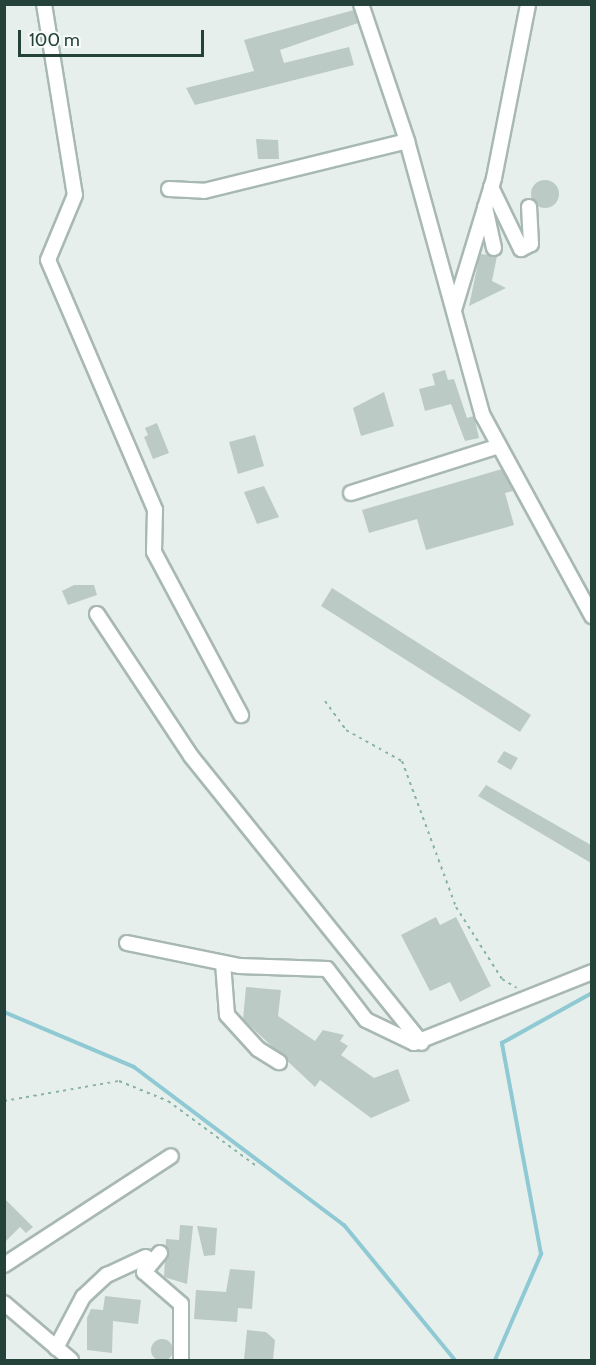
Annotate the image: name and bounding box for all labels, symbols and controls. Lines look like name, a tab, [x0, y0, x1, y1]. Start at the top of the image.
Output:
scale bar	[21, 18, 207, 56]
text: 100 m	[29, 29, 80, 51]

